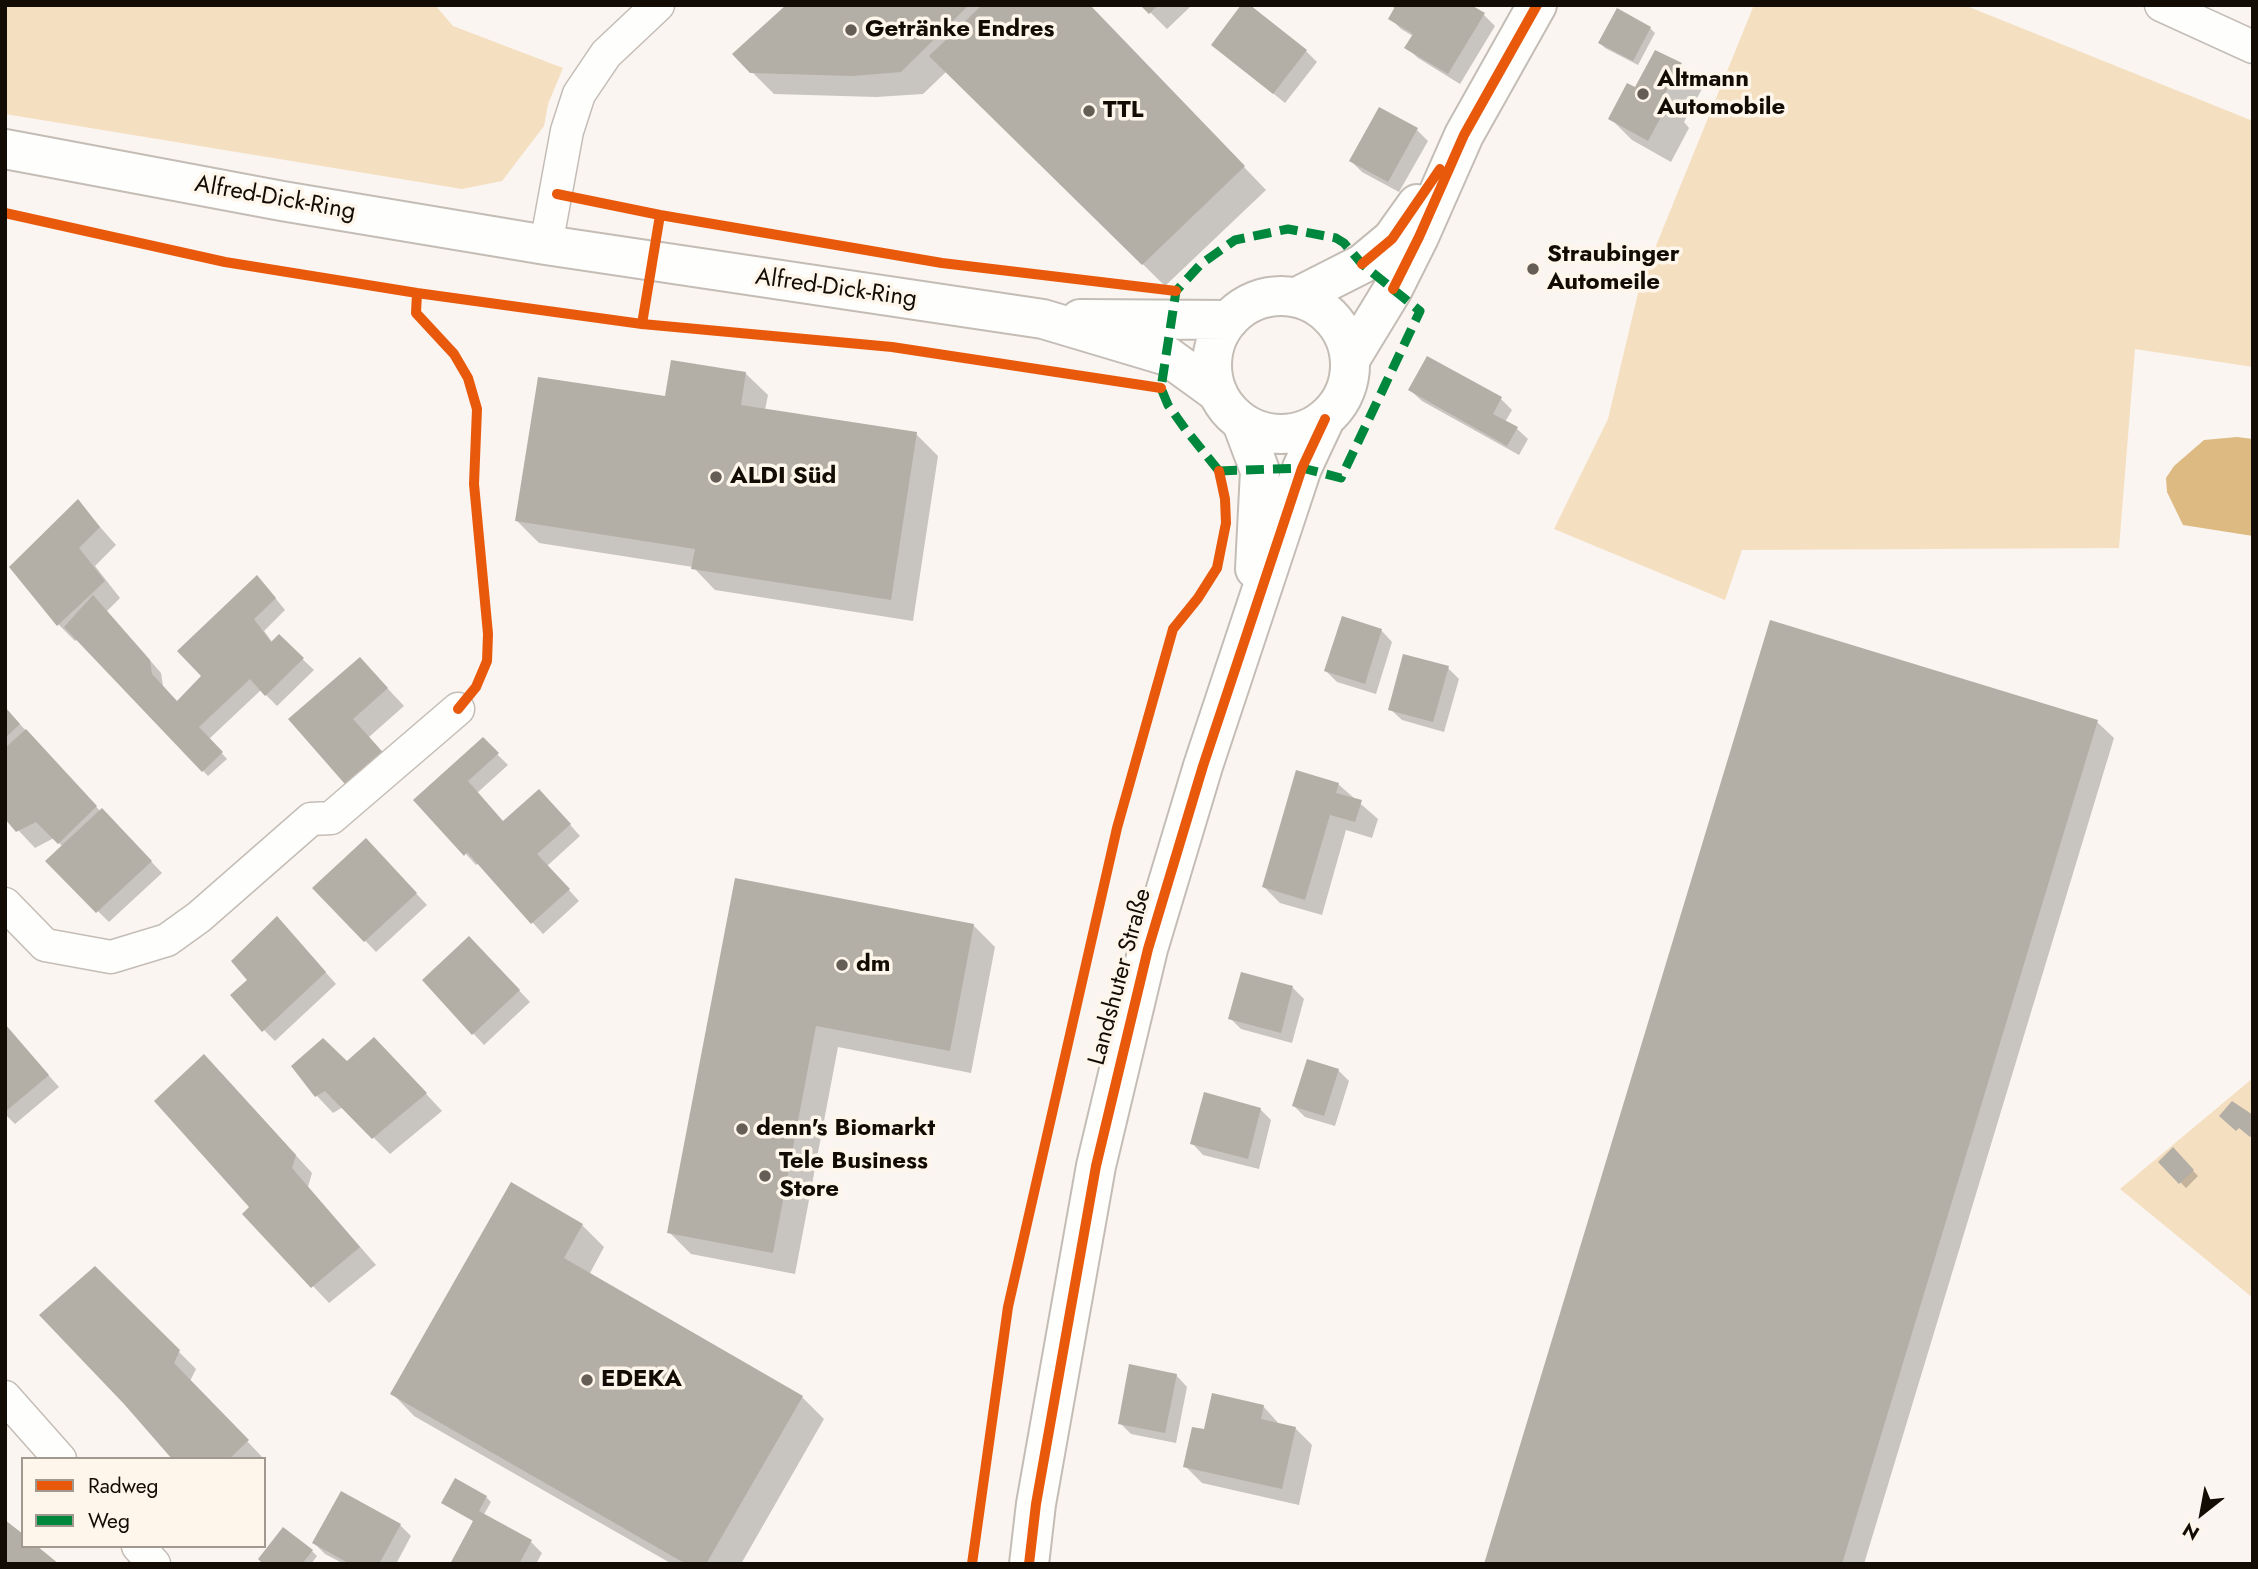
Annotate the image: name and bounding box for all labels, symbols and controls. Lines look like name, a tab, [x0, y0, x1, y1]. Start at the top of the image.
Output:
place label: Getränke Endres	[865, 16, 1054, 44]
marker: Getränke Endres	[843, 22, 859, 38]
place label: Altmann Automobile	[1657, 66, 1785, 122]
marker: Altmann Automobile	[1635, 86, 1651, 102]
place label: TTL	[1103, 97, 1143, 125]
marker: TTL	[1081, 103, 1097, 119]
street label: Alfred-Dick-Ring	[192, 171, 358, 227]
place label: Straubinger Automeile	[1547, 241, 1680, 297]
marker: Straubinger Automeile	[1525, 261, 1541, 277]
street label: Alfred-Dick-Ring	[753, 263, 919, 315]
place label: ALDI Süd	[730, 463, 836, 491]
marker: ALDI Süd	[708, 469, 724, 485]
street label: Landshuter Straße	[1084, 886, 1158, 1068]
place label: dm	[856, 951, 890, 979]
marker: dm	[834, 957, 850, 973]
place label: denn's Biomarkt	[756, 1115, 935, 1143]
marker: denn's Biomarkt	[734, 1121, 750, 1137]
place label: Tele Business Store	[779, 1148, 928, 1204]
marker: Tele Business Store	[757, 1168, 773, 1184]
place label: EDEKA	[601, 1366, 682, 1394]
marker: EDEKA	[579, 1372, 595, 1388]
legend	[21, 1457, 266, 1548]
text: Radweg	[88, 1471, 159, 1501]
north arrow	[2167, 1478, 2237, 1548]
text: Weg	[88, 1506, 130, 1536]
text: N	[2178, 1516, 2204, 1547]

